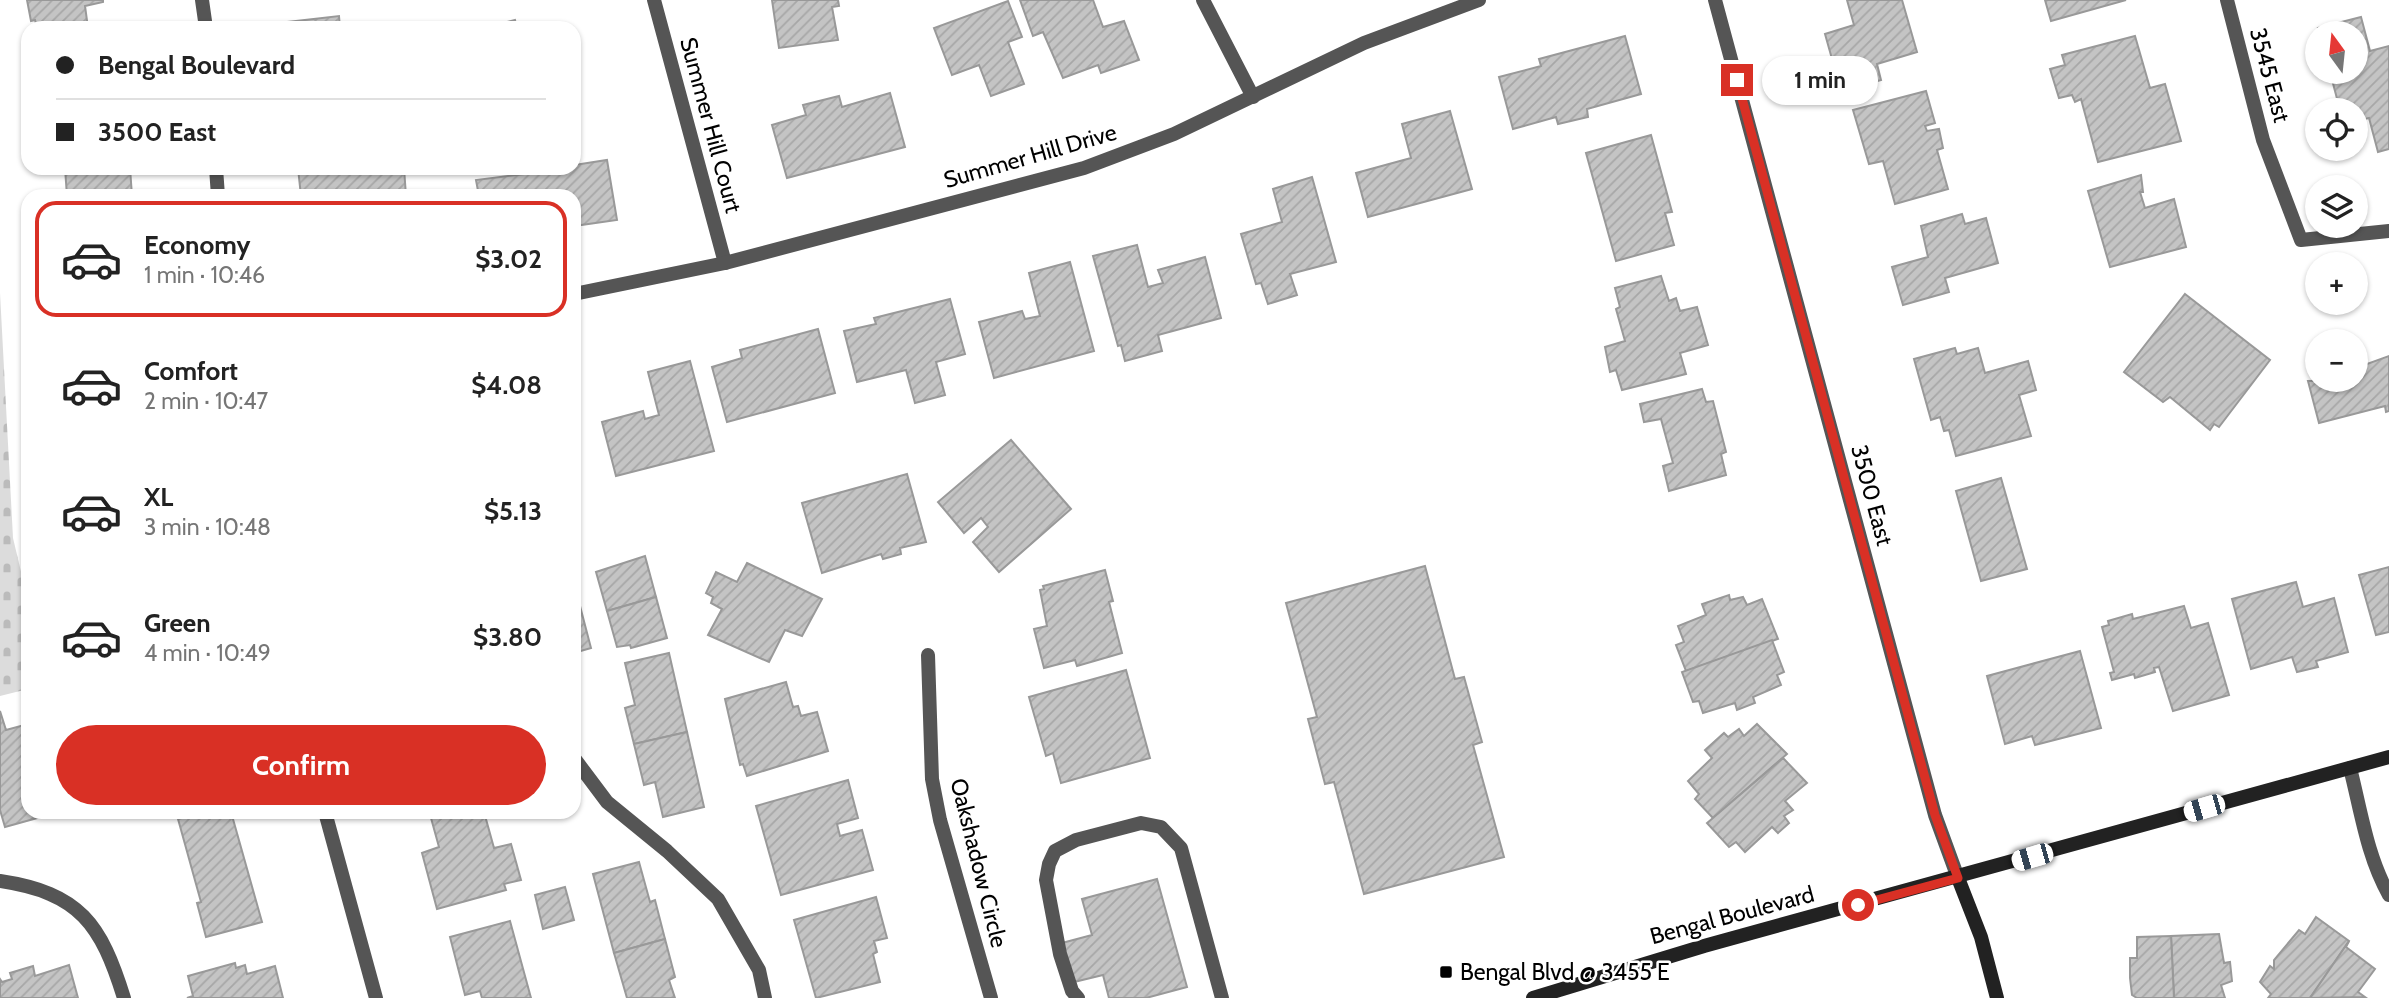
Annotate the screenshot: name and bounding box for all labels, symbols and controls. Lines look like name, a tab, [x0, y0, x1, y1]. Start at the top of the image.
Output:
north arrow	[2305, 21, 2368, 84]
map controls	[2305, 21, 2368, 392]
street label: 3545 East	[2244, 25, 2296, 126]
street label: Summer Hill Court	[674, 34, 748, 216]
text: Bengal Boulevard	[98, 49, 295, 81]
callout: 1 min	[1762, 56, 1877, 104]
route end	[1721, 64, 1753, 96]
text: 1 min	[1794, 66, 1846, 94]
button: locate	[2305, 98, 2368, 161]
text: 3500 East	[98, 116, 216, 148]
street label: Summer Hill Drive	[940, 118, 1120, 194]
button: layers	[2305, 175, 2368, 238]
icon: car	[60, 228, 123, 291]
text: Economy	[144, 229, 250, 261]
text: $3.02	[475, 243, 542, 275]
button: +	[2305, 252, 2368, 315]
text: 1 min · 10:46	[144, 261, 265, 289]
button: −	[2305, 329, 2368, 392]
icon: car	[60, 354, 123, 417]
text: Comfort	[144, 355, 238, 387]
text: $4.08	[471, 369, 542, 401]
text: 2 min · 10:47	[144, 387, 268, 415]
street label: 3500 East	[1845, 442, 1899, 549]
icon: car	[60, 480, 123, 543]
text: XL	[144, 481, 173, 513]
text: $5.13	[484, 495, 542, 527]
text: 3 min · 10:48	[144, 513, 271, 541]
icon: car	[60, 606, 123, 669]
text: Green	[144, 607, 211, 639]
text: $3.80	[473, 621, 542, 653]
text: 4 min · 10:49	[144, 639, 271, 667]
button: Confirm	[56, 725, 546, 805]
street label: Oakshadow Circle	[944, 776, 1014, 951]
car	[2181, 792, 2228, 824]
car	[2009, 841, 2056, 873]
street label: Bengal Boulevard	[1647, 880, 1817, 950]
route start	[1842, 889, 1874, 921]
place label: Bengal Blvd @ 3455 E	[1460, 958, 1670, 986]
marker: Bengal Blvd @ 3455 E	[1438, 964, 1454, 980]

